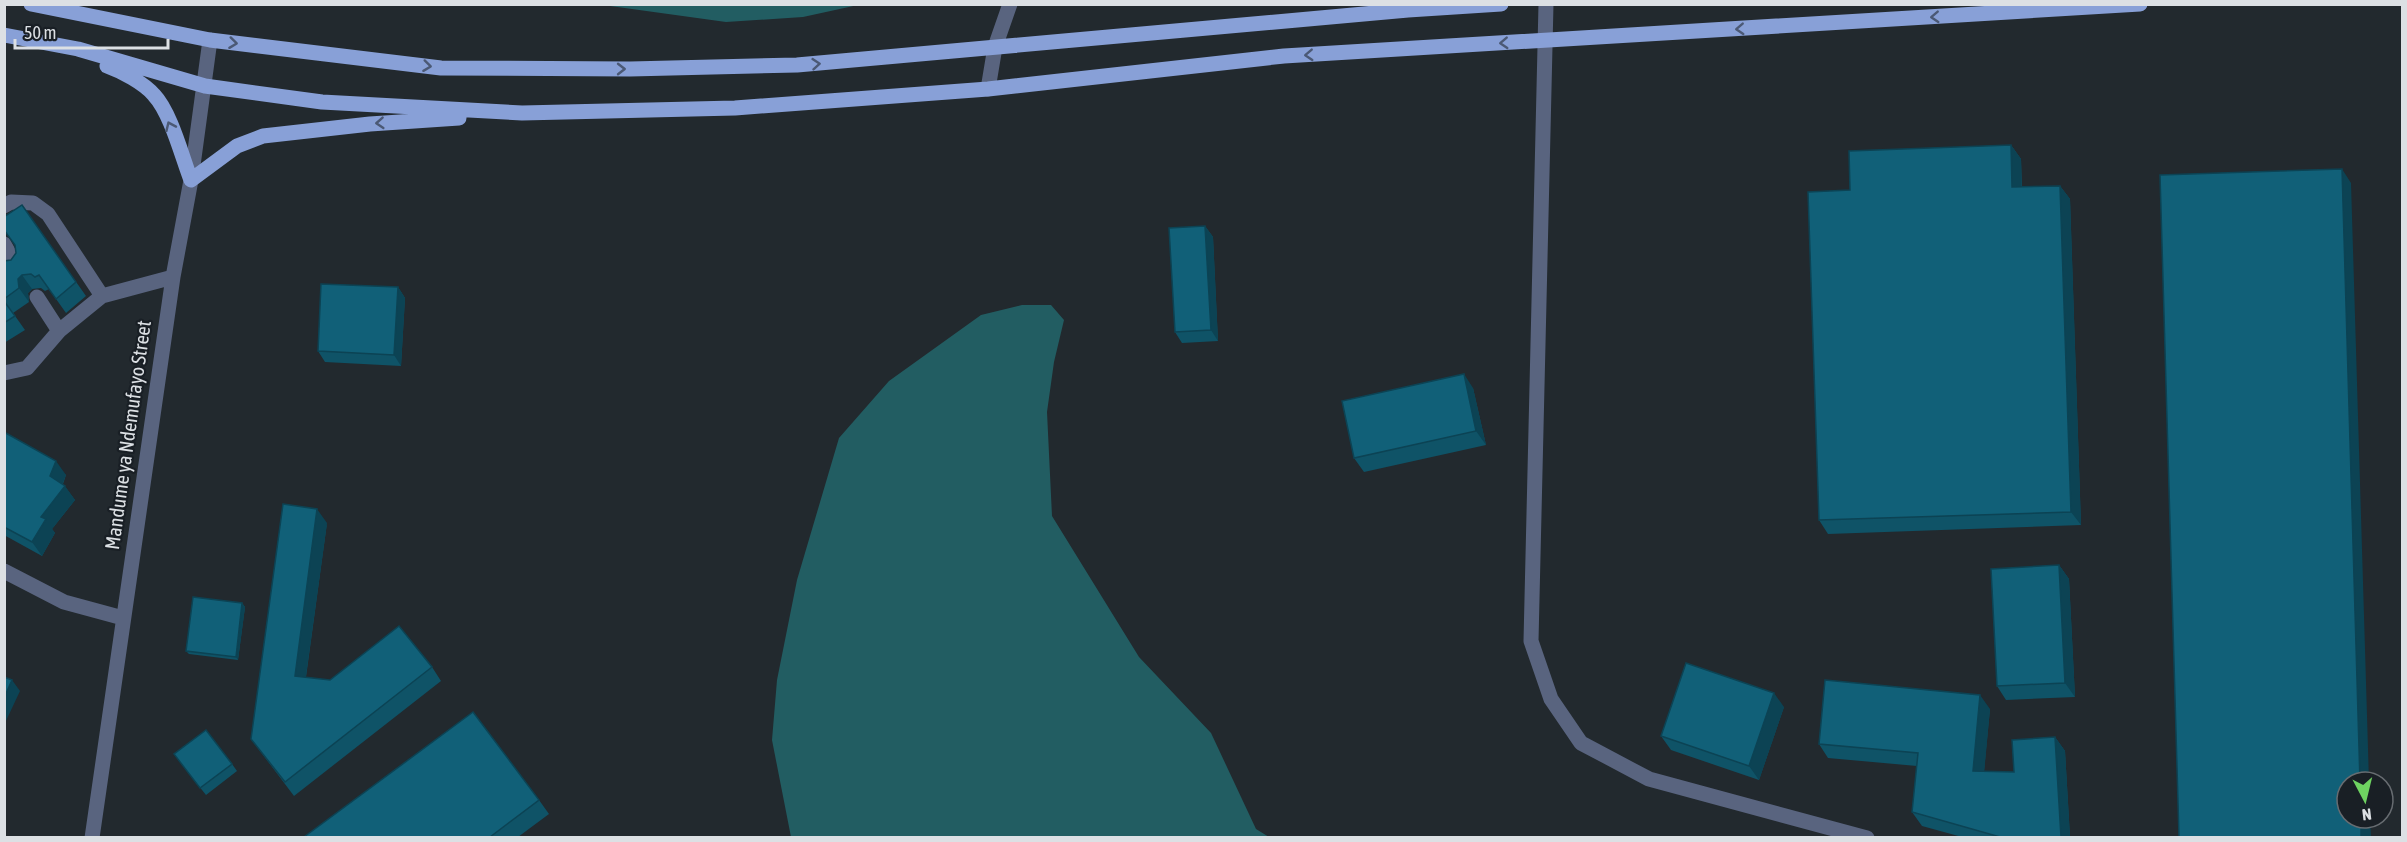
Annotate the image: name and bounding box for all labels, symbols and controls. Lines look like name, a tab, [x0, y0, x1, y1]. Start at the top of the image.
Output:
one-way arrow	[1930, 10, 1939, 23]
scale bar	[15, 12, 168, 50]
text: 50 m	[24, 22, 56, 43]
one-way arrow	[1736, 22, 1745, 35]
one-way arrow	[228, 36, 238, 48]
one-way arrow	[1499, 36, 1508, 49]
one-way arrow	[1304, 48, 1313, 61]
one-way arrow	[812, 58, 821, 71]
one-way arrow	[422, 60, 431, 72]
one-way arrow	[617, 63, 626, 75]
one-way arrow	[375, 117, 384, 130]
one-way arrow	[166, 121, 178, 132]
street label: Mandume ya Ndemufayo Street	[100, 319, 155, 551]
north arrow	[2335, 770, 2395, 830]
text: N	[2361, 805, 2373, 824]

